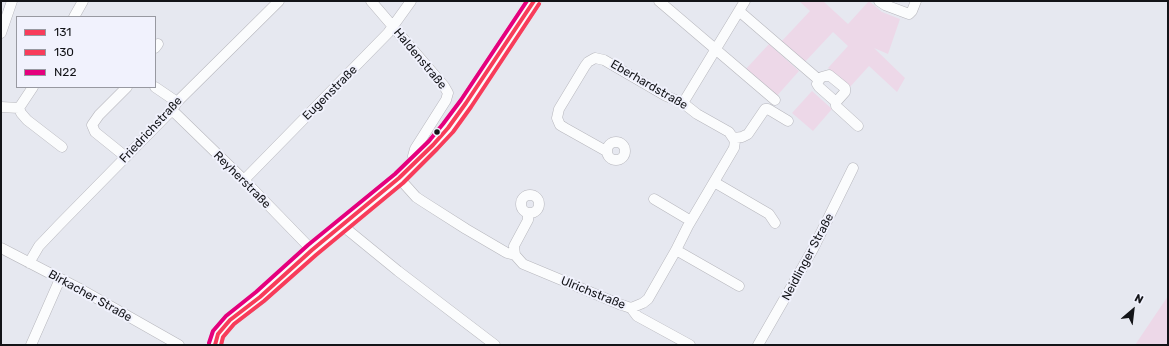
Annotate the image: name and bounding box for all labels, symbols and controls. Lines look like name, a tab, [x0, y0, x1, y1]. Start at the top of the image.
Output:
legend	[16, 16, 156, 88]
text: 131	[54, 25, 71, 39]
street label: Haldenstraße	[390, 26, 450, 92]
text: 130	[54, 45, 74, 59]
street label: Eberhardstraße	[608, 57, 690, 113]
street label: Eugenstraße	[300, 63, 360, 123]
text: N22	[54, 65, 76, 79]
street label: Friedrichstraße	[117, 94, 185, 166]
unlabelled marker	[432, 127, 442, 137]
street label: Reyherstraße	[210, 148, 274, 212]
street label: Neidlinger Straße	[779, 211, 837, 303]
street label: Birkacher Straße	[46, 267, 134, 325]
street label: Ulrichstraße	[559, 274, 627, 312]
north arrow	[1113, 290, 1153, 330]
text: N	[1132, 291, 1145, 307]

